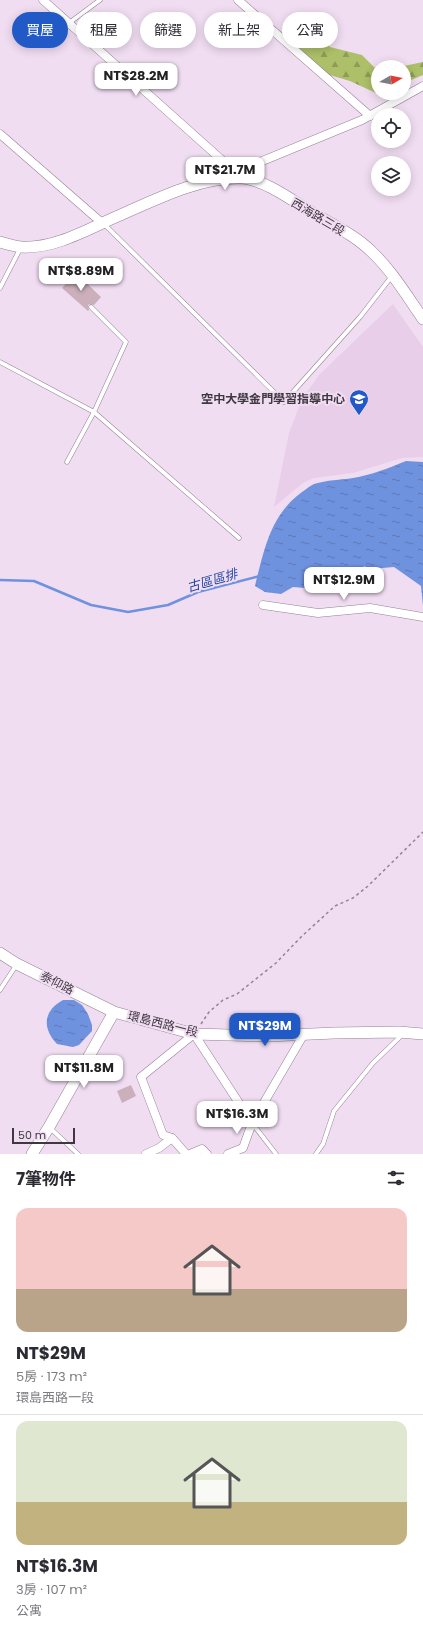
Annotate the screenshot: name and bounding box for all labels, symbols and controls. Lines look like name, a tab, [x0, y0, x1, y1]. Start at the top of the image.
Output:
chip: 買屋	[12, 12, 68, 48]
chip: 租屋	[76, 12, 132, 48]
chip: 篩選	[140, 12, 196, 48]
chip: 新上架	[204, 12, 274, 48]
chip: 公寓	[282, 12, 338, 48]
north arrow	[371, 60, 411, 100]
map controls	[371, 60, 411, 196]
pin: NT$28.2M	[95, 63, 177, 97]
text: NT$28.2M	[104, 66, 168, 85]
button: locate	[371, 108, 411, 148]
button: layers	[371, 156, 411, 196]
pin: NT$21.7M	[184, 157, 266, 191]
text: NT$21.7M	[195, 160, 255, 179]
street label: 西海路三段	[288, 194, 348, 239]
pin: NT$8.89M	[40, 258, 122, 292]
text: NT$8.89M	[48, 261, 114, 280]
school or university icon: 空中大學金門學習指導中心	[348, 388, 370, 416]
place label: 空中大學金門學習指導中心	[201, 390, 345, 407]
water label: 古區區排	[185, 564, 242, 597]
pin: NT$12.9M	[303, 567, 385, 601]
text: NT$12.9M	[313, 570, 375, 589]
street label: 泰仰路	[37, 967, 77, 998]
street label: 環島西路一段	[126, 1007, 200, 1040]
pin: NT$29M	[232, 1013, 298, 1047]
text: NT$29M	[238, 1016, 292, 1035]
pin: NT$11.8M	[43, 1055, 125, 1089]
text: NT$11.8M	[54, 1058, 114, 1077]
pin: NT$16.3M	[196, 1101, 278, 1135]
text: NT$16.3M	[206, 1104, 268, 1123]
scale bar	[12, 1126, 75, 1145]
text: 50 m	[18, 1127, 46, 1143]
text: 7筆物件	[16, 1167, 76, 1191]
icon: filters	[385, 1167, 407, 1189]
icon: home	[176, 1234, 248, 1306]
text: NT$29M	[16, 1341, 86, 1365]
text: 5房 · 173 m²	[16, 1367, 87, 1386]
text: 環島西路一段	[16, 1388, 94, 1407]
icon: home	[176, 1447, 248, 1519]
text: NT$16.3M	[16, 1554, 98, 1578]
text: 3房 · 107 m²	[16, 1580, 87, 1599]
text: 公寓	[16, 1601, 42, 1620]

